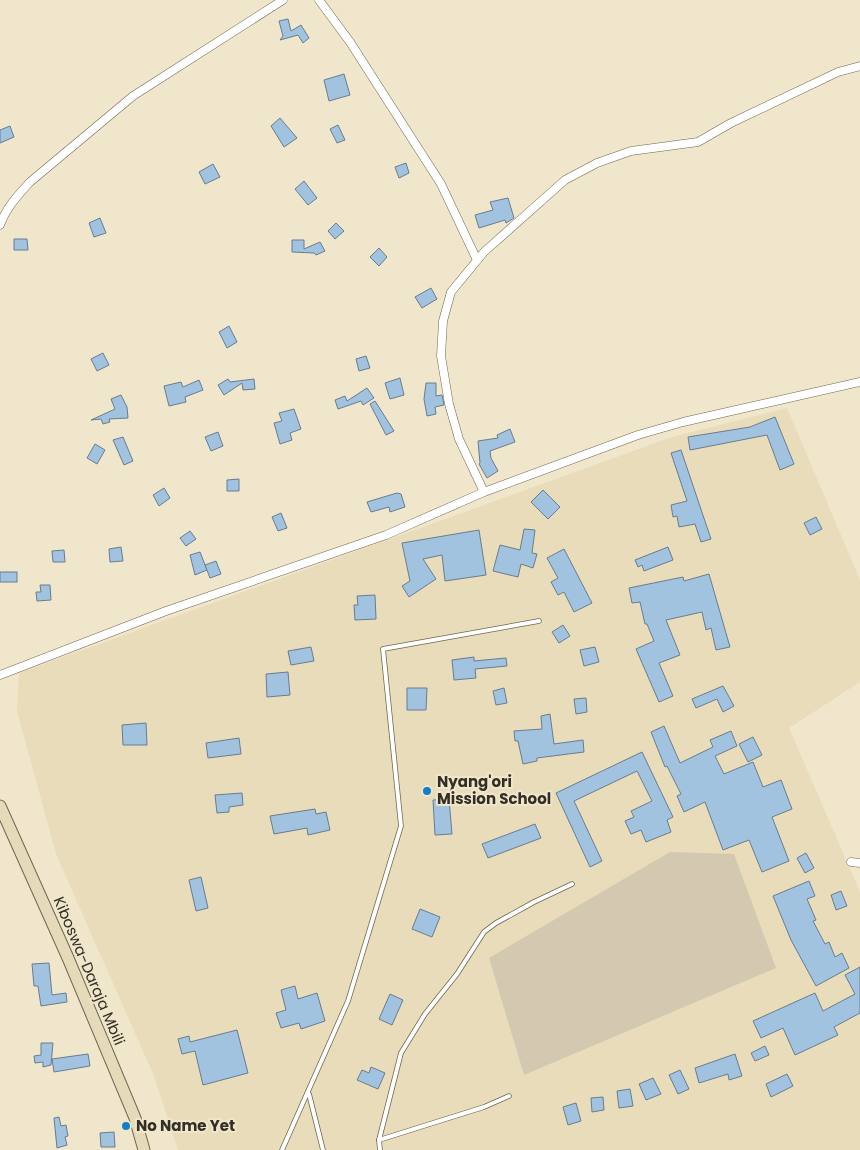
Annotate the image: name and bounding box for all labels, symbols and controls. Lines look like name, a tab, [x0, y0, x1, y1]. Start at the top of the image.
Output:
place label: Nyang'ori Mission School	[437, 771, 551, 809]
marker: Nyang'ori Mission School	[421, 785, 433, 797]
street label: Kiboswa-Daraja Mbili	[49, 893, 130, 1048]
place label: No Name Yet	[136, 1115, 235, 1136]
marker: No Name Yet	[120, 1120, 132, 1132]

